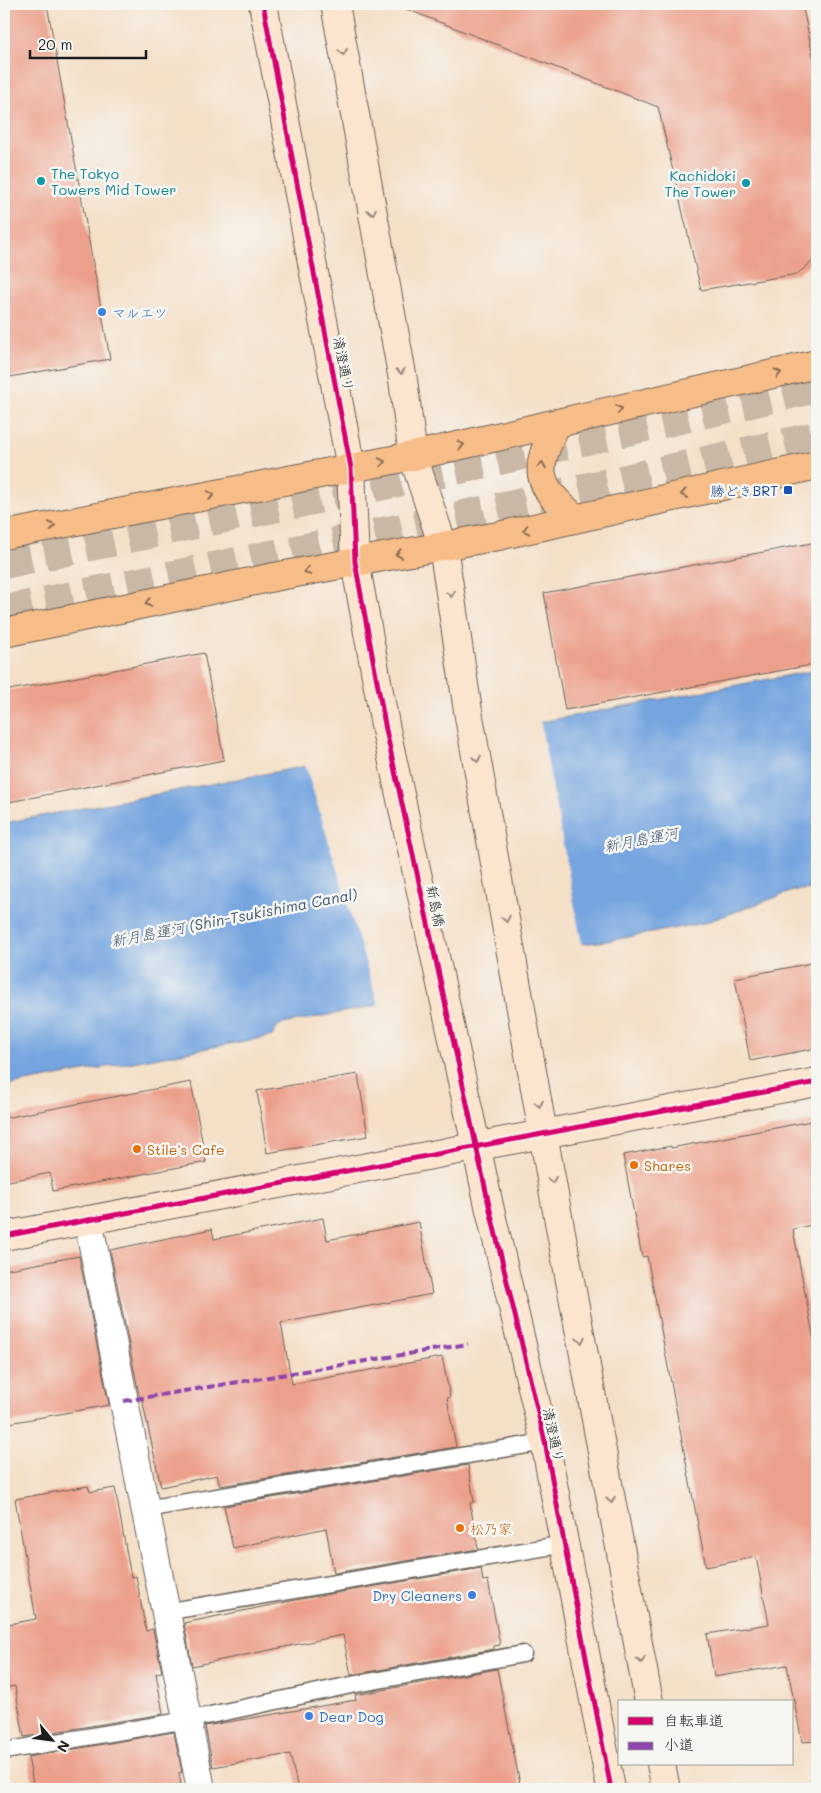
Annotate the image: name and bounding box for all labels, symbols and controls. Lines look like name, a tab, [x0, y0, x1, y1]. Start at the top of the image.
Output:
scale bar	[30, 28, 146, 60]
text: 20 m	[38, 34, 72, 54]
one-way arrow	[338, 47, 348, 56]
place label: The Tokyo Towers Mid Tower	[51, 164, 176, 199]
place label: Kachidoki The Tower	[665, 166, 736, 201]
marker: The Tokyo Towers Mid Tower	[35, 175, 47, 187]
marker: Kachidoki The Tower	[740, 177, 752, 189]
one-way arrow	[367, 207, 377, 216]
place label: マルエツ	[112, 303, 168, 322]
marker: マルエツ	[96, 306, 108, 318]
street label: 清澄通り	[329, 335, 359, 393]
one-way arrow	[396, 367, 406, 376]
one-way arrow	[773, 368, 782, 379]
one-way arrow	[615, 404, 624, 415]
one-way arrow	[457, 440, 465, 451]
one-way arrow	[378, 457, 387, 468]
one-way arrow	[537, 460, 547, 469]
place label: 勝どきBRT	[711, 481, 778, 500]
marker: 勝どきBRT	[782, 484, 794, 496]
one-way arrow	[680, 488, 689, 499]
one-way arrow	[207, 490, 216, 500]
one-way arrow	[47, 521, 56, 531]
one-way arrow	[521, 524, 530, 535]
one-way arrow	[395, 549, 404, 559]
one-way arrow	[303, 566, 311, 576]
one-way arrow	[445, 590, 455, 599]
one-way arrow	[143, 597, 152, 608]
one-way arrow	[471, 755, 481, 764]
water label: 新月島運河	[602, 822, 682, 856]
water label: 新月島運河 (Shin-Tsukishima Canal)	[109, 883, 359, 951]
street label: 新島橋	[422, 883, 450, 929]
one-way arrow	[500, 915, 510, 924]
one-way arrow	[533, 1099, 544, 1108]
place label: Stile's Cafe	[147, 1140, 225, 1159]
marker: Stile's Cafe	[131, 1143, 143, 1155]
place label: Shares	[644, 1156, 691, 1175]
marker: Shares	[628, 1159, 640, 1171]
one-way arrow	[546, 1176, 556, 1185]
one-way arrow	[576, 1336, 586, 1344]
street label: 清澄通り	[539, 1406, 569, 1464]
one-way arrow	[606, 1495, 616, 1504]
place label: 松乃家	[470, 1519, 512, 1538]
marker: 松乃家	[454, 1522, 466, 1534]
place label: Dry Cleaners	[372, 1586, 462, 1605]
marker: Dry Cleaners	[466, 1589, 478, 1601]
one-way arrow	[636, 1655, 646, 1664]
legend	[618, 1700, 794, 1766]
place label: Dear Dog	[319, 1707, 384, 1726]
marker: Dear Dog	[303, 1710, 315, 1722]
text: 自転車道	[664, 1710, 724, 1730]
north arrow	[28, 1716, 78, 1766]
text: 小道	[664, 1734, 694, 1754]
text: N	[53, 1737, 75, 1756]

